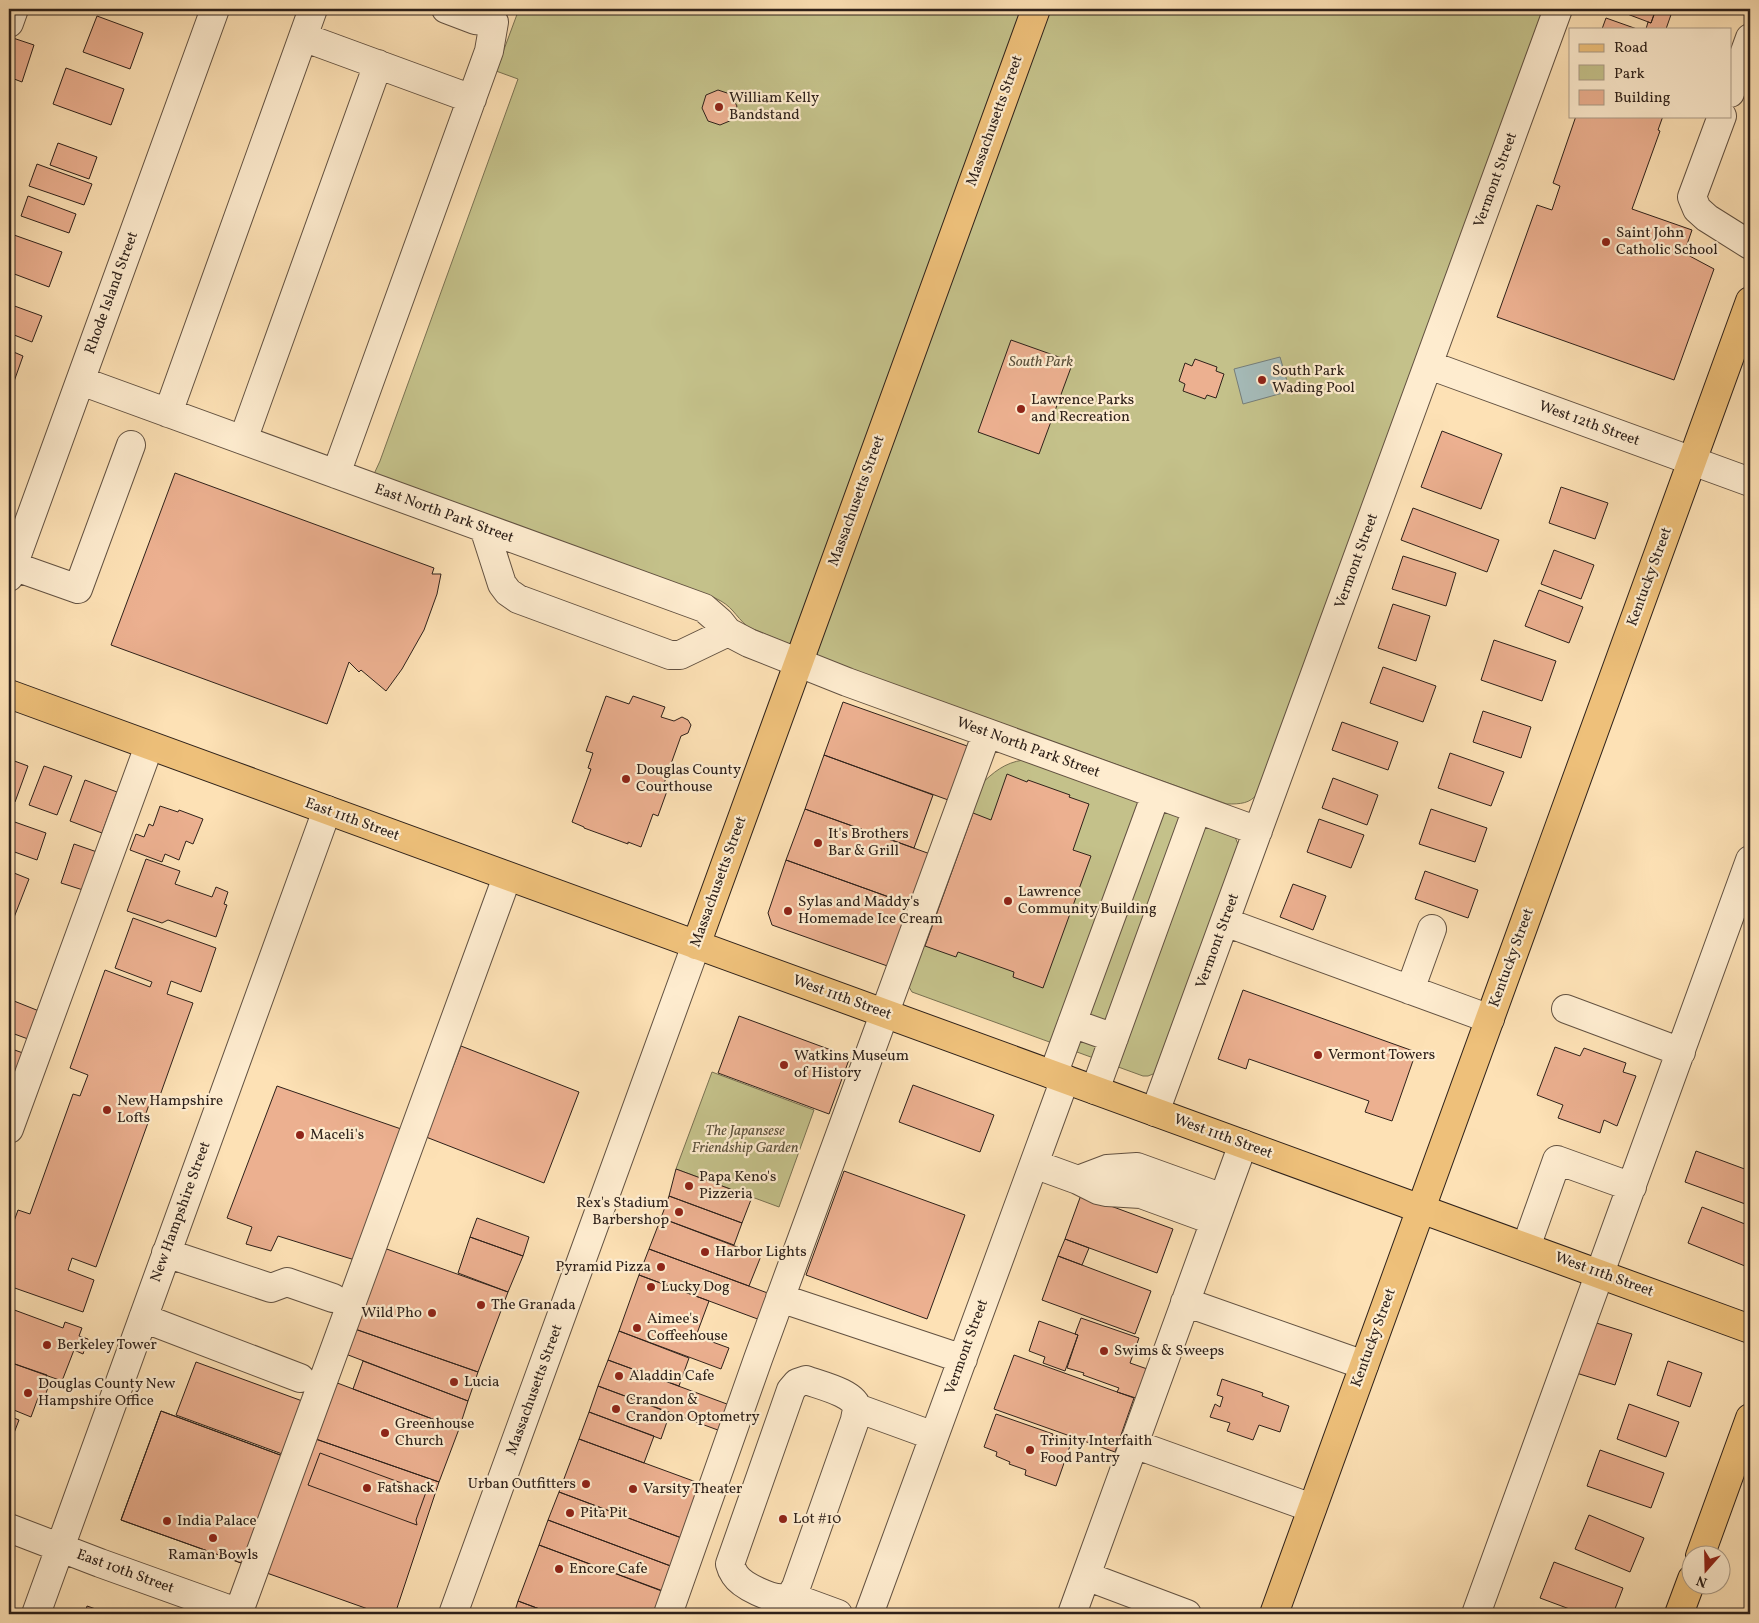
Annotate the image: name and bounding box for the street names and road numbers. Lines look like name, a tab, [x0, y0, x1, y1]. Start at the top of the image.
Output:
street label: Massachusetts Street	[962, 53, 1028, 189]
street label: Vermont Street	[1469, 129, 1523, 231]
street label: Rhode Island Street	[80, 229, 144, 357]
street label: West 12th Street	[1536, 396, 1642, 452]
street label: Massachusetts Street	[824, 433, 890, 569]
street label: East North Park Street	[371, 479, 517, 549]
street label: Vermont Street	[1330, 510, 1384, 612]
street label: Kentucky Street	[1622, 525, 1678, 629]
street label: West North Park Street	[953, 712, 1103, 784]
street label: East 11th Street	[302, 793, 402, 847]
street label: Massachusetts Street	[686, 814, 752, 950]
street label: Vermont Street	[1191, 890, 1245, 992]
street label: Kentucky Street	[1484, 906, 1540, 1010]
street label: West 11th Street	[790, 970, 894, 1026]
street label: West 11th Street	[1171, 1109, 1275, 1165]
street label: New Hampshire Street	[146, 1139, 216, 1285]
street label: West 11th Street	[1552, 1247, 1656, 1303]
street label: Kentucky Street	[1346, 1286, 1402, 1390]
street label: Vermont Street	[940, 1296, 994, 1398]
street label: Massachusetts Street	[502, 1322, 568, 1458]
street label: East 10th Street	[73, 1545, 177, 1599]

